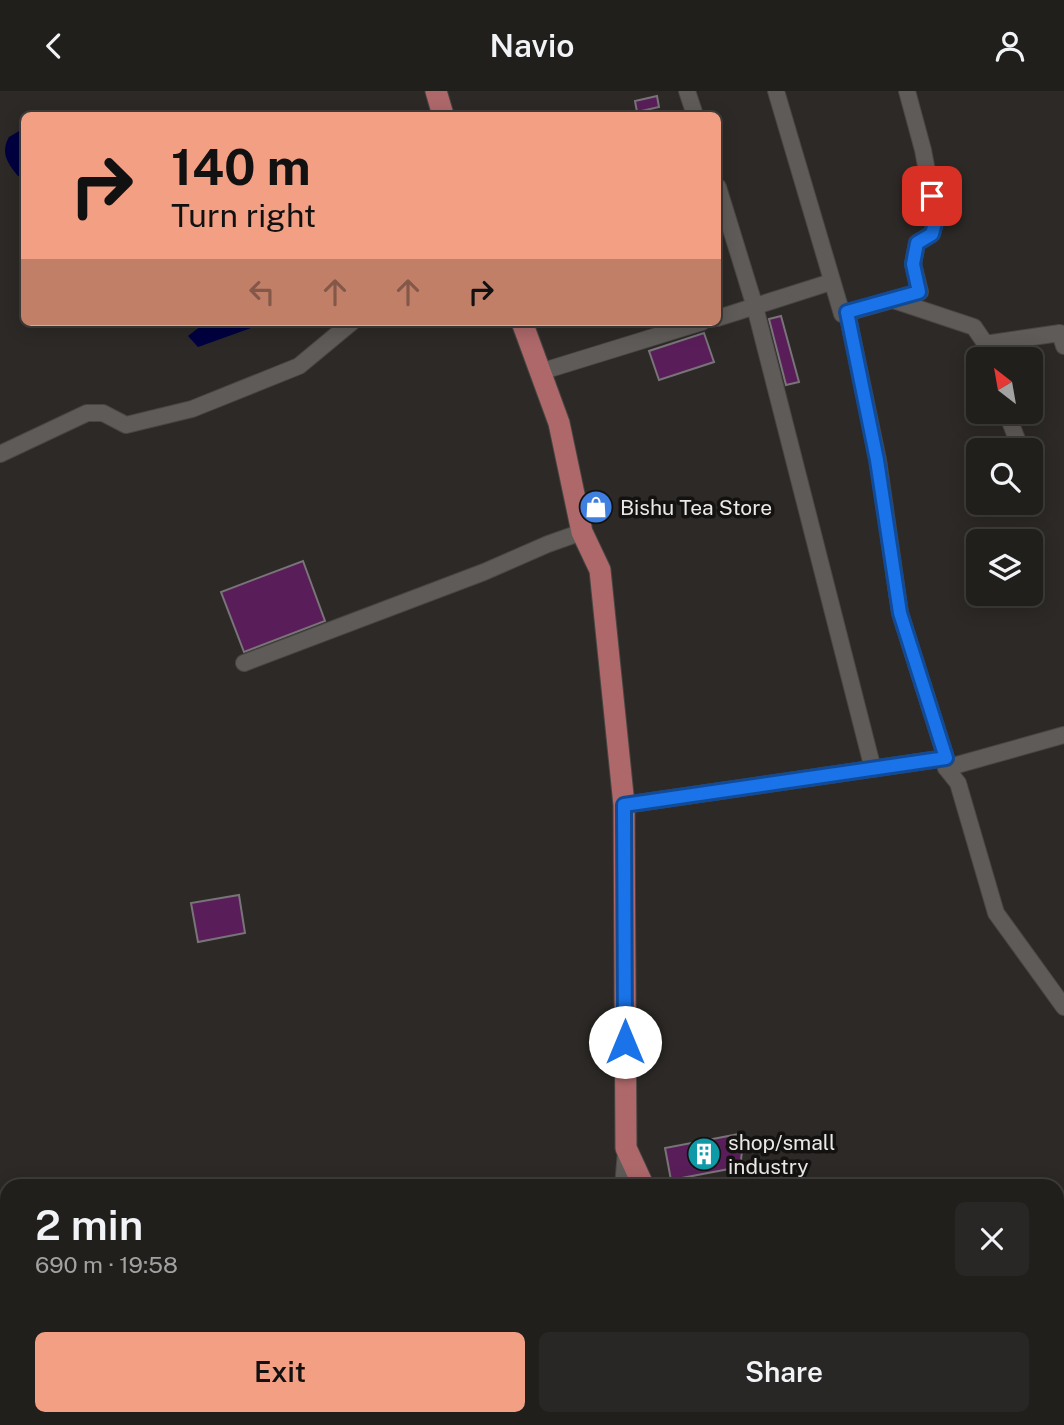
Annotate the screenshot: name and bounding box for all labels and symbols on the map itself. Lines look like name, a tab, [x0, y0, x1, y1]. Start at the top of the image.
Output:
pin	[902, 166, 962, 226]
north arrow	[966, 347, 1043, 423]
shop icon: Bishu Tea Store	[577, 488, 615, 526]
place label: Bishu Tea Store	[620, 495, 772, 520]
position arrow	[588, 1005, 662, 1079]
place label: shop/small industry	[728, 1130, 835, 1179]
building icon: shop/small industry	[685, 1135, 723, 1173]

